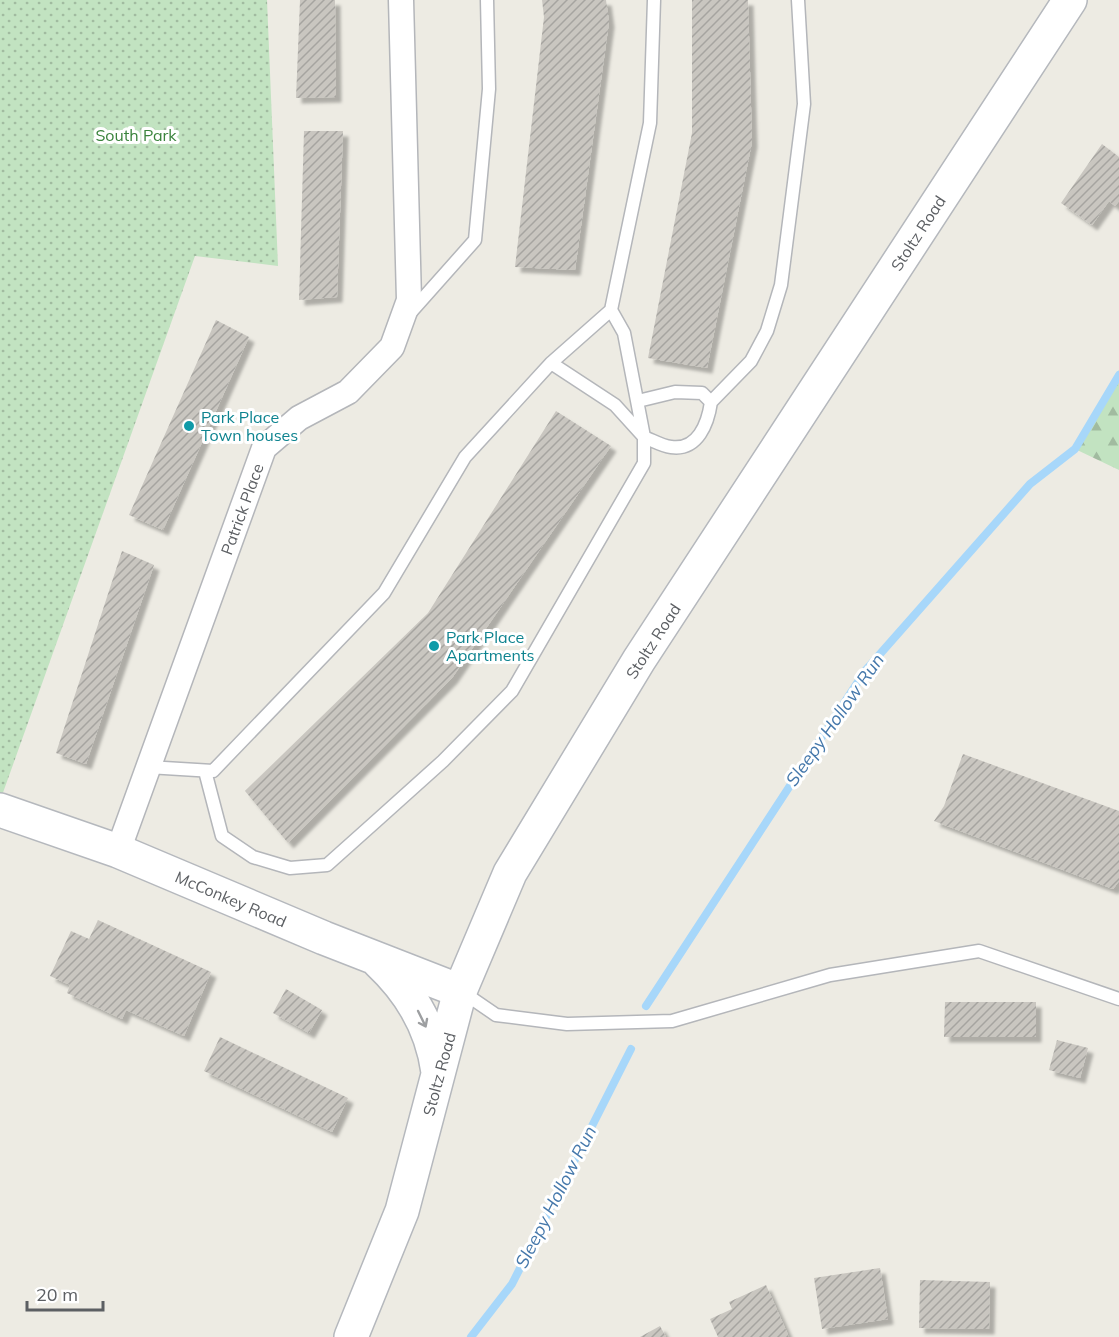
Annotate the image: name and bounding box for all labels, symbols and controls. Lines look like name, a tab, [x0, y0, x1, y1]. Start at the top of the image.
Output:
park label: South Park	[95, 125, 177, 145]
street label: Stoltz Road	[886, 192, 950, 274]
place label: Park Place Town houses	[201, 407, 298, 445]
marker: Park Place Town houses	[182, 419, 196, 433]
street label: Patrick Place	[216, 461, 268, 557]
street label: Stoltz Road	[621, 600, 685, 682]
place label: Park Place Apartments	[446, 627, 535, 665]
marker: Park Place Apartments	[427, 639, 441, 653]
water label: Sleepy Hollow Run	[780, 649, 889, 790]
street label: McConkey Road	[172, 867, 290, 931]
one-way arrow	[416, 1009, 428, 1027]
street label: Stoltz Road	[418, 1030, 460, 1118]
water label: Sleepy Hollow Run	[510, 1122, 601, 1272]
scale bar	[27, 1274, 104, 1312]
text: 20 m	[36, 1283, 78, 1306]

